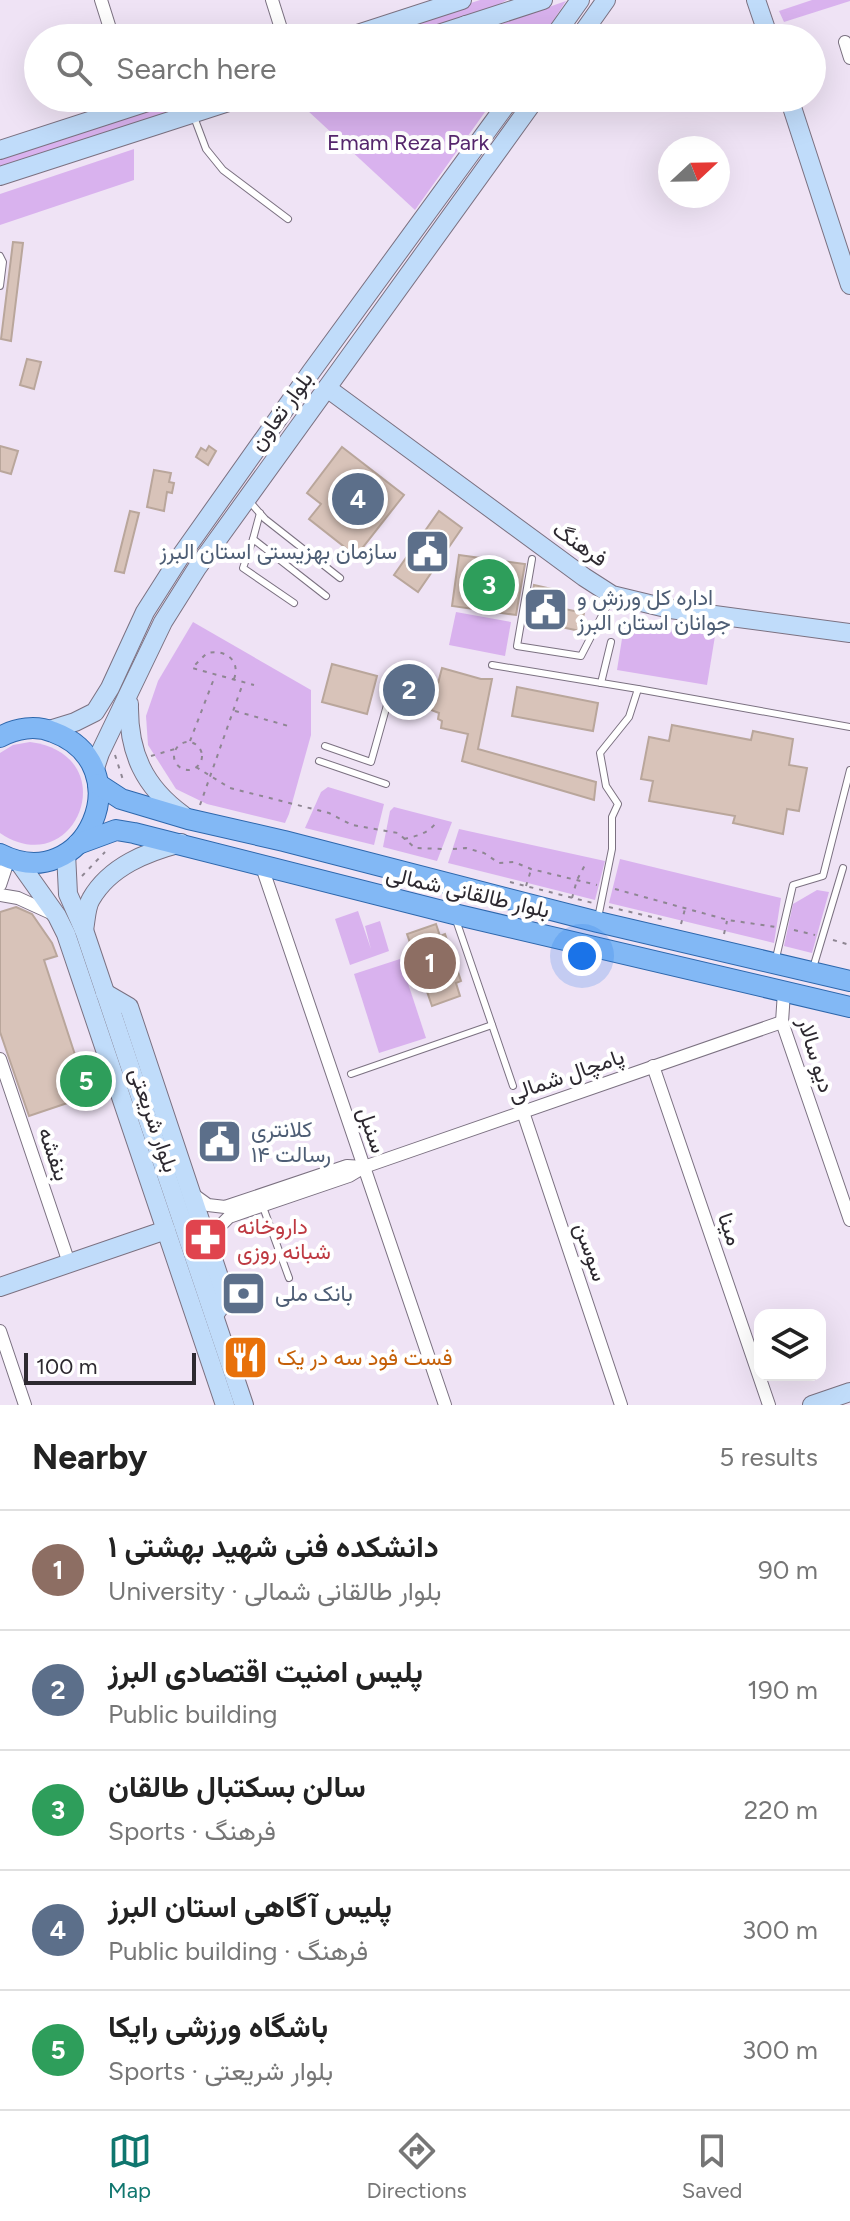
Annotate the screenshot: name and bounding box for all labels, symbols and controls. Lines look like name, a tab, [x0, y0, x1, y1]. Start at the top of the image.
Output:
search box	[24, 24, 826, 112]
icon: search	[52, 46, 96, 90]
text: Search here	[116, 50, 276, 87]
park label: Emam Reza Park	[327, 129, 489, 156]
north arrow	[658, 136, 730, 208]
street label: بلوار تعاون	[243, 366, 319, 456]
pin: 4	[332, 469, 384, 529]
street label: فرهنگ	[548, 516, 612, 572]
public building icon: سازمان بهزیستی استان البرز	[404, 527, 452, 575]
place label: سازمان بهزیستی استان البرز	[159, 538, 397, 565]
pin: 3	[463, 555, 515, 615]
place label: اداره کل ورزش و جوانان استان البرز	[576, 584, 731, 636]
public building icon: اداره کل ورزش و جوانان استان البرز	[522, 586, 570, 634]
pin: 2	[383, 660, 435, 720]
street label: بلوار طالقانی شمالی	[384, 860, 552, 924]
pin: 1	[404, 933, 456, 993]
your location	[562, 936, 602, 976]
street label: دیو سالار	[792, 1013, 840, 1096]
street label: پامچال شمالی	[504, 1043, 628, 1108]
pin: 5	[60, 1051, 112, 1111]
street label: بلوار شریعتی	[124, 1064, 184, 1176]
street label: سنبل	[352, 1103, 392, 1157]
place label: کلانتری ۱۴ رسالت	[251, 1116, 331, 1168]
public building icon: کلانتری ۱۴ رسالت	[196, 1118, 244, 1166]
street label: بنفشه	[32, 1124, 76, 1184]
street label: مینا	[712, 1209, 748, 1249]
place label: داروخانه شبانه روزی	[237, 1213, 331, 1265]
pharmacy icon: داروخانه شبانه روزی	[182, 1215, 230, 1263]
street label: سوسن	[568, 1219, 614, 1285]
bank icon: بانک ملی	[220, 1269, 268, 1317]
place label: بانک ملی	[275, 1280, 353, 1307]
map controls	[754, 1309, 826, 1381]
button: layers	[754, 1309, 826, 1381]
restaurant icon: فست فود سه در یک	[222, 1333, 270, 1381]
place label: فست فود سه در یک	[277, 1344, 453, 1371]
scale bar	[24, 1349, 196, 1385]
text: 100 m	[36, 1353, 97, 1380]
text: Nearby	[32, 1437, 147, 1478]
text: 5 results	[719, 1441, 818, 1473]
text: دانشکده فنی شهید بهشتی ۱	[108, 1528, 439, 1565]
text: 1	[53, 1554, 63, 1586]
text: 90 m	[758, 1554, 818, 1586]
text: University · بلوار طالقانی شمالی	[108, 1575, 441, 1607]
text: پلیس امنیت اقتصادی البرز	[108, 1653, 423, 1690]
text: 2	[50, 1674, 66, 1706]
text: 190 m	[747, 1674, 818, 1706]
text: Public building	[108, 1698, 277, 1730]
text: سالن بسکتبال طالقان	[108, 1768, 366, 1805]
text: 3	[51, 1794, 65, 1826]
text: 220 m	[744, 1794, 818, 1826]
text: Sports · فرهنگ	[108, 1815, 276, 1847]
text: پلیس آگاهی استان البرز	[108, 1888, 392, 1925]
text: 4	[50, 1914, 66, 1946]
text: 300 m	[742, 1914, 818, 1946]
text: Public building · فرهنگ	[108, 1935, 368, 1967]
text: باشگاه ورزشی رایکا	[108, 2008, 328, 2045]
text: 5	[50, 2034, 66, 2066]
text: 300 m	[742, 2034, 818, 2066]
text: Sports · بلوار شریعتی	[108, 2055, 333, 2087]
tab: Map	[108, 2129, 152, 2204]
tab: Directions	[367, 2129, 467, 2204]
tab: Saved	[682, 2129, 742, 2204]

